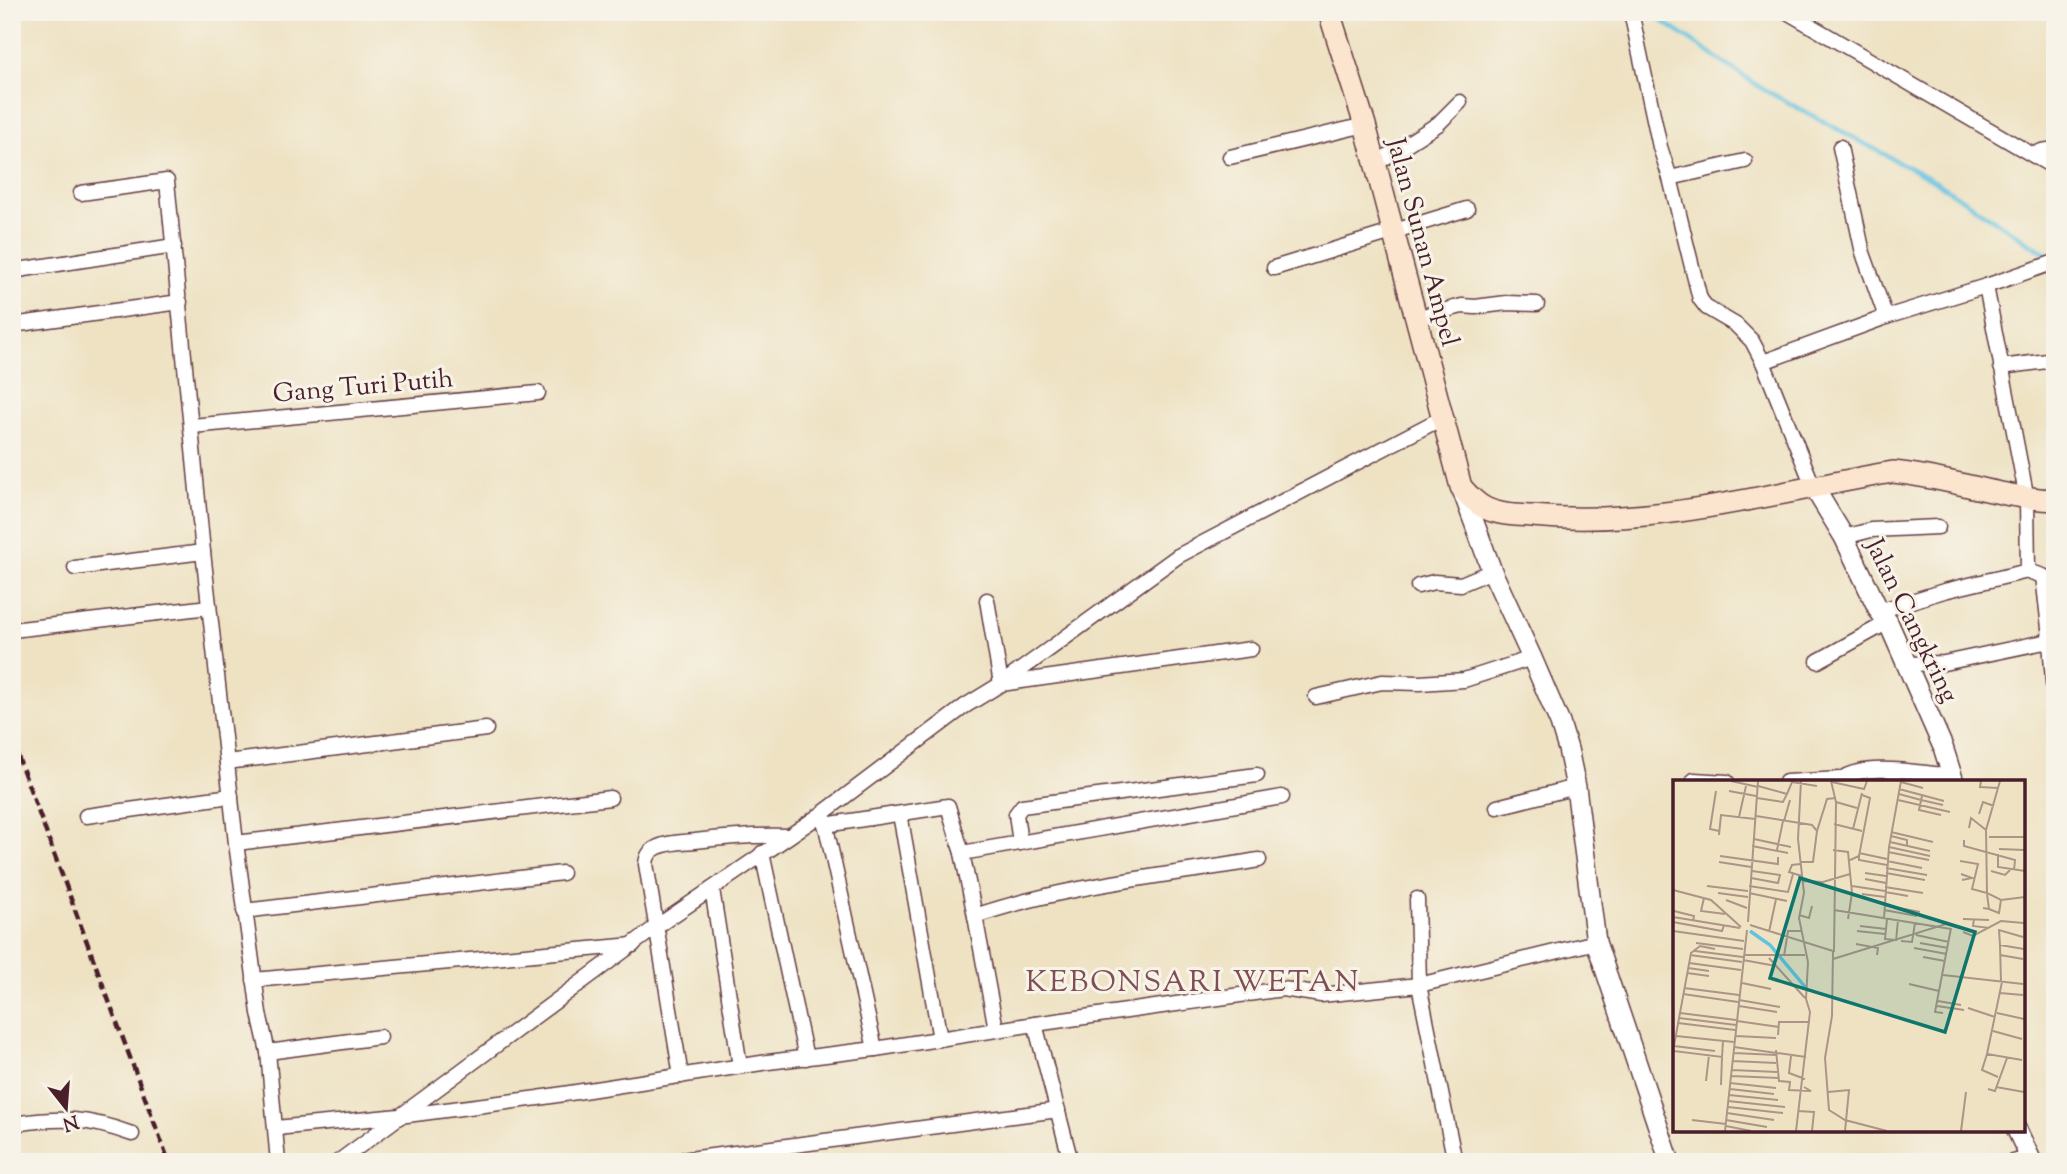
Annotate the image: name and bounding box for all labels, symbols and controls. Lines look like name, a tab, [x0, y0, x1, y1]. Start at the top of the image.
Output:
street label: Jalan Sunan Ampel	[1375, 132, 1467, 351]
street label: Gang Turi Putih	[271, 361, 455, 414]
street label: Jalan Cangkring	[1854, 531, 1967, 709]
inset map	[1673, 780, 2025, 1132]
district label: KEBONSARI WETAN	[1025, 962, 1361, 1005]
north arrow	[32, 1072, 102, 1142]
text: N	[59, 1107, 81, 1137]

